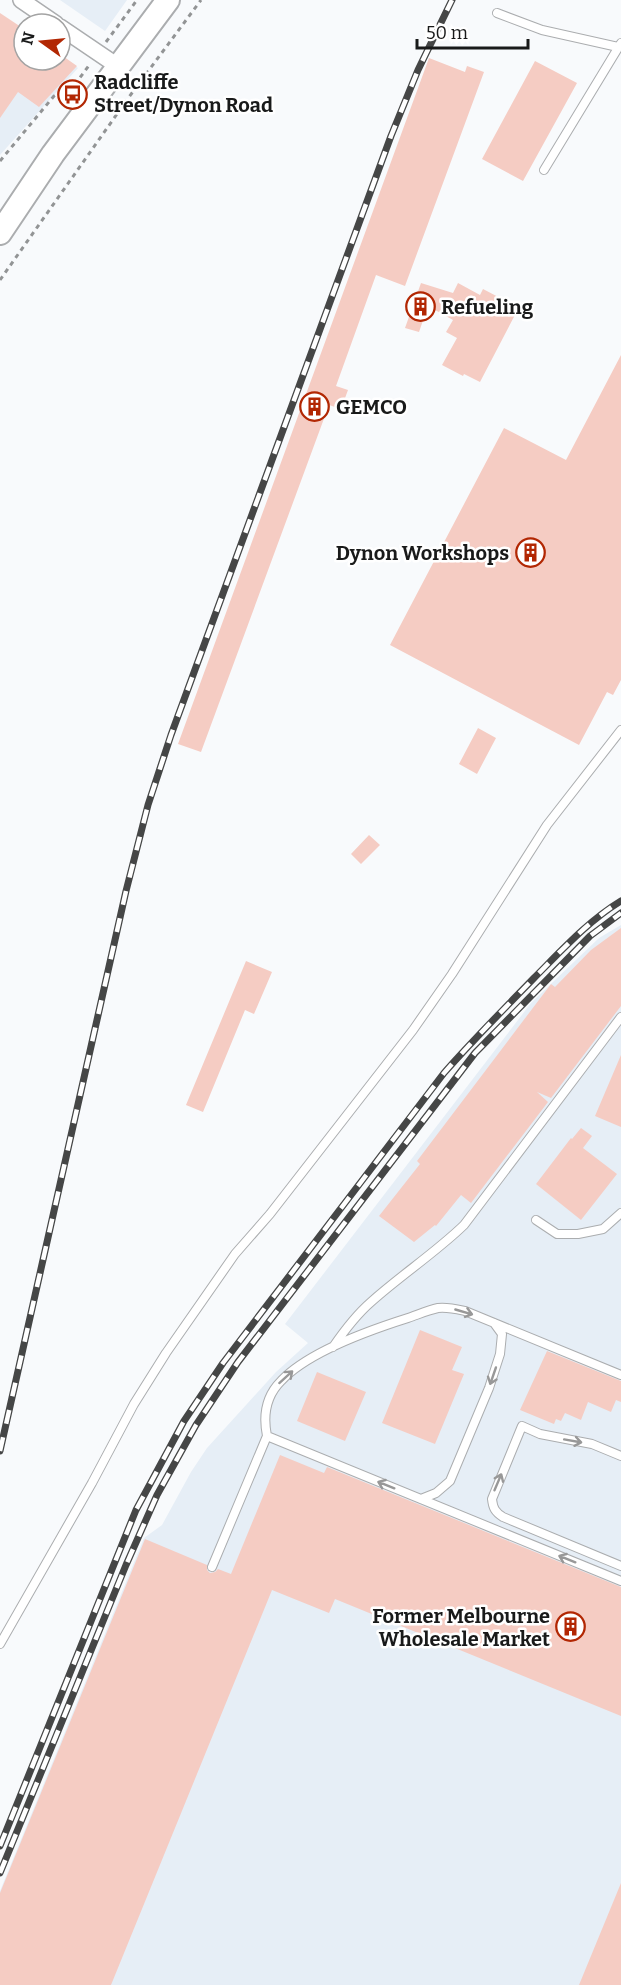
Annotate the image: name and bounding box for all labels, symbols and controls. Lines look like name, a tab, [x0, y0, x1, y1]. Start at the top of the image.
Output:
north arrow	[12, 12, 72, 72]
scale bar	[417, 12, 528, 50]
text: 50 m	[426, 22, 468, 44]
text: N	[17, 30, 39, 47]
place label: Radcliffe Street/Dynon Road	[94, 70, 273, 117]
bus stop icon: Radcliffe Street/Dynon Road	[57, 78, 89, 110]
building icon: Refueling	[404, 291, 436, 323]
place label: Refueling	[441, 295, 534, 319]
building icon: GEMCO	[299, 391, 331, 423]
place label: GEMCO	[336, 395, 407, 419]
building icon: Dynon Workshops	[514, 537, 546, 569]
place label: Dynon Workshops	[336, 541, 509, 565]
one-way arrow	[454, 1306, 473, 1318]
one-way arrow	[487, 1366, 498, 1385]
one-way arrow	[278, 1370, 293, 1384]
one-way arrow	[563, 1435, 582, 1446]
one-way arrow	[493, 1473, 504, 1491]
one-way arrow	[378, 1479, 396, 1490]
one-way arrow	[558, 1553, 577, 1564]
place label: Former Melbourne Wholesale Market	[372, 1604, 550, 1651]
building icon: Former Melbourne Wholesale Market	[555, 1611, 587, 1643]

